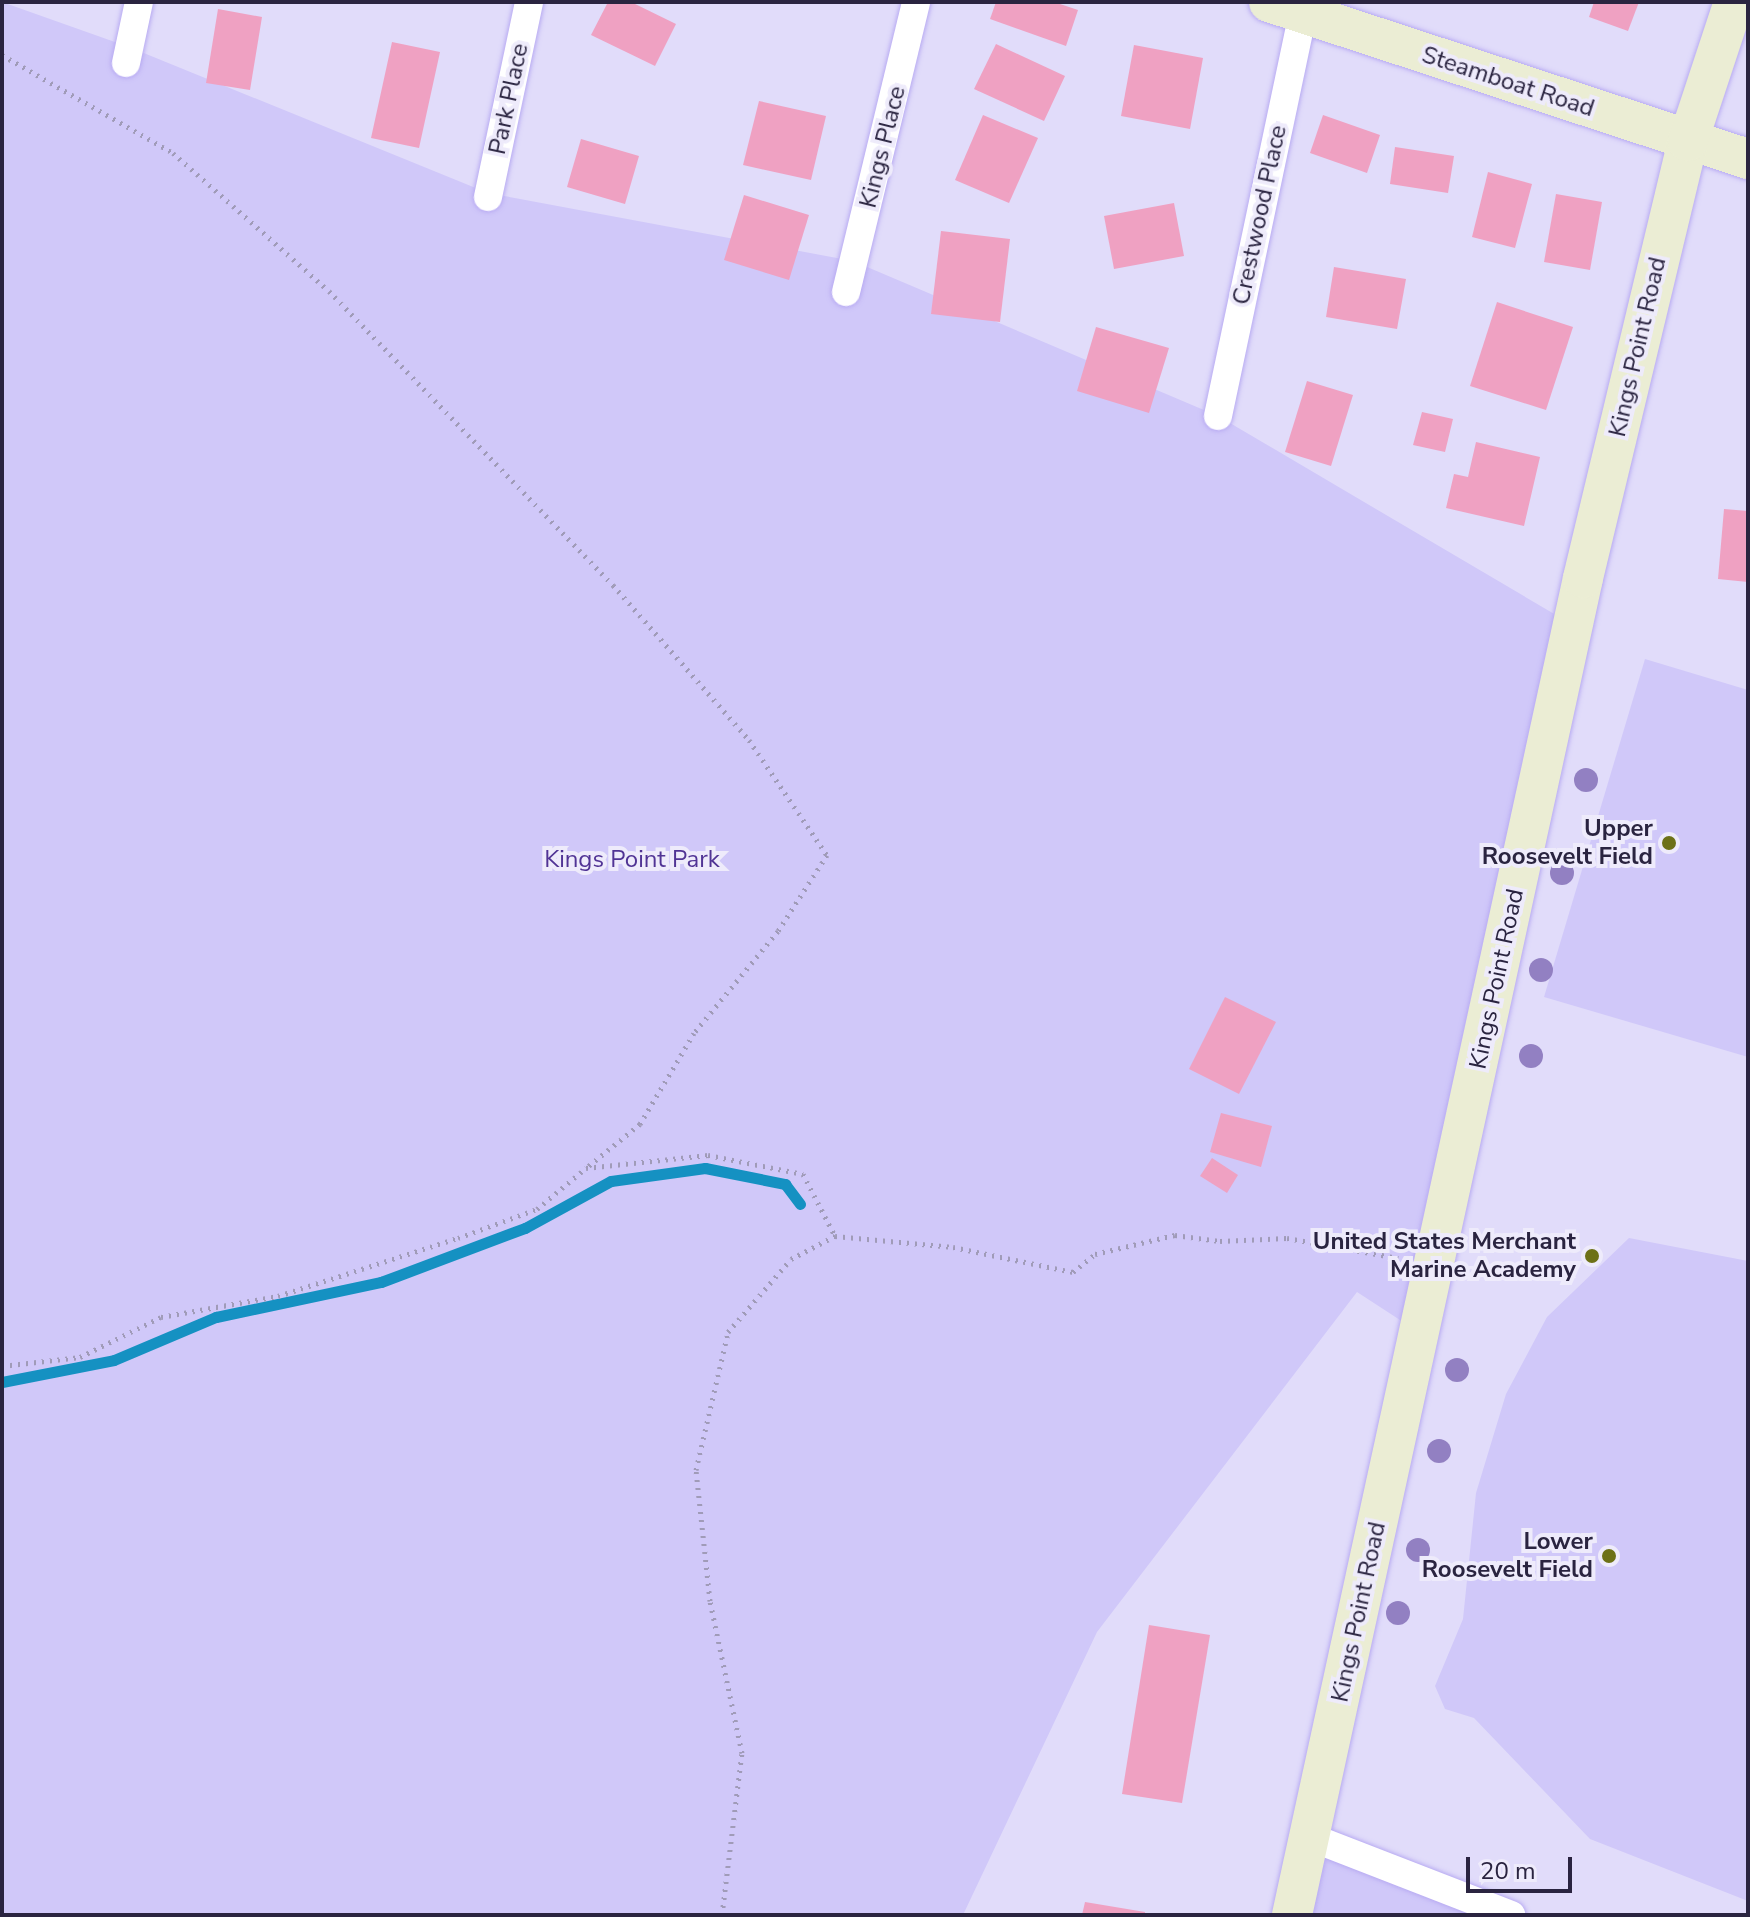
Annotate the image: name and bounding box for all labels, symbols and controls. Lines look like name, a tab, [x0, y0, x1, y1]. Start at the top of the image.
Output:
street label: Park Place	[483, 41, 535, 157]
street label: Steamboat Road	[1418, 41, 1598, 123]
street label: Kings Place	[854, 83, 912, 211]
street label: Crestwood Place	[1227, 123, 1293, 307]
street label: Kings Point Road	[1603, 254, 1673, 440]
place label: Upper Roosevelt Field	[1482, 815, 1653, 871]
marker: Upper Roosevelt Field	[1660, 834, 1678, 852]
park label: Kings Point Park	[544, 846, 720, 874]
street label: Kings Point Road	[1464, 886, 1530, 1072]
place label: United States Merchant Marine Academy	[1313, 1228, 1576, 1284]
marker: United States Merchant Marine Academy	[1583, 1247, 1601, 1265]
street label: Kings Point Road	[1326, 1519, 1392, 1705]
place label: Lower Roosevelt Field	[1422, 1528, 1593, 1584]
marker: Lower Roosevelt Field	[1600, 1547, 1618, 1565]
scale bar	[1470, 1841, 1576, 1891]
text: 20 m	[1480, 1855, 1536, 1887]

